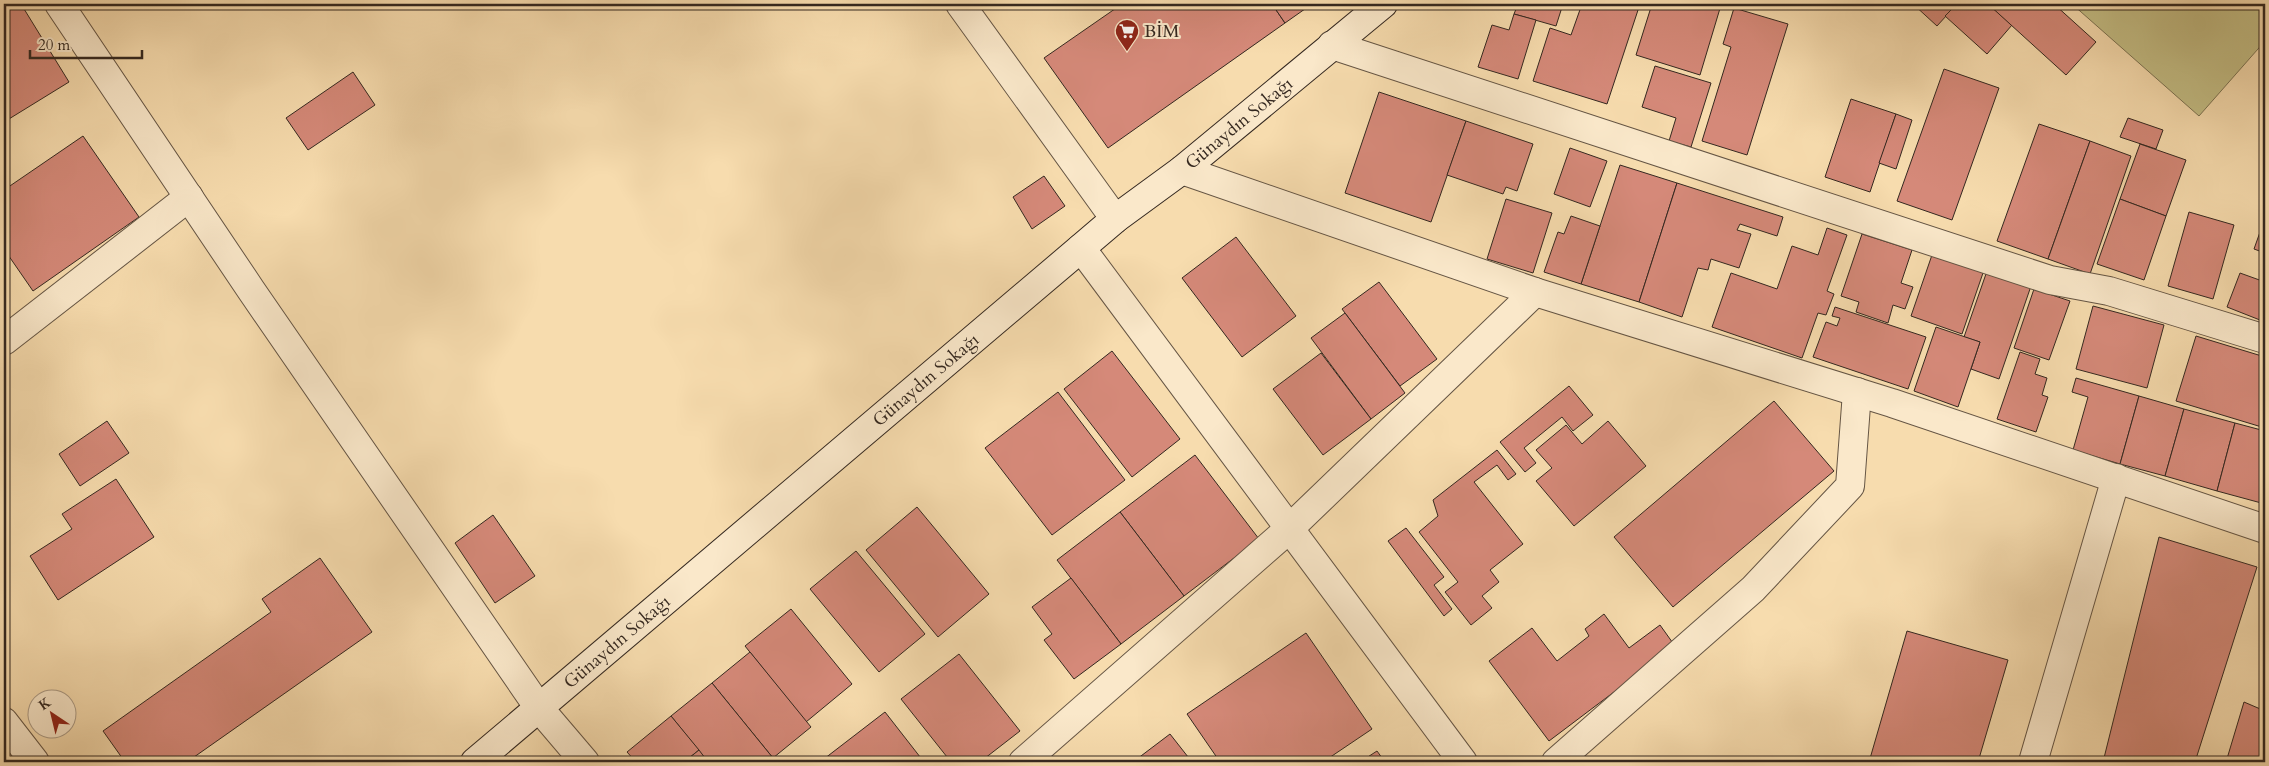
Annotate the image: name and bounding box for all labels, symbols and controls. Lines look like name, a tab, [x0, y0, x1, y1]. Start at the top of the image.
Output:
supermarket icon: BİM	[1114, 18, 1140, 52]
place label: BİM	[1144, 19, 1179, 44]
scale bar	[30, 28, 142, 60]
text: 20 m	[38, 35, 70, 55]
street label: Günaydın Sokağı	[1180, 71, 1298, 175]
street label: Günaydın Sokağı	[867, 327, 984, 432]
street label: Günaydın Sokağı	[558, 589, 676, 694]
north arrow	[28, 688, 78, 738]
text: K	[35, 692, 55, 715]

